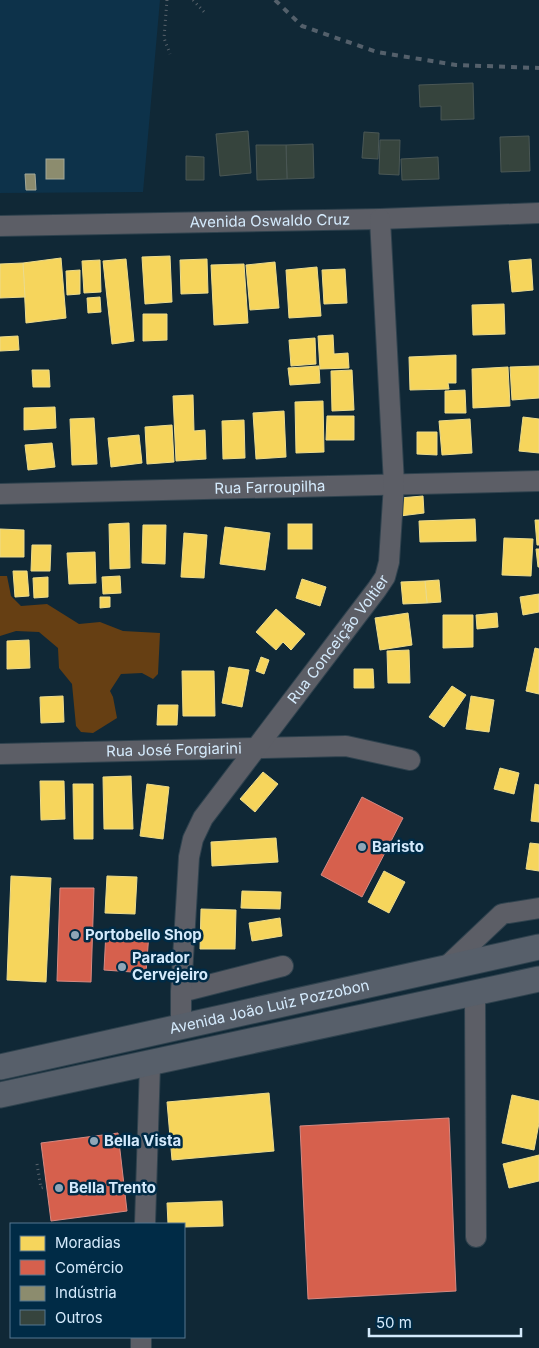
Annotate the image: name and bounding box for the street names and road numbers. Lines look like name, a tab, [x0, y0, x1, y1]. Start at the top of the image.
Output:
street label: Avenida Oswaldo Cruz	[190, 210, 350, 232]
street label: Rua Farroupilha	[214, 476, 326, 498]
street label: Rua Conceição Voltier	[283, 571, 393, 707]
street label: Rua José Forgiarini	[106, 738, 242, 761]
street label: Avenida João Luiz Pozzobon	[168, 975, 371, 1038]

